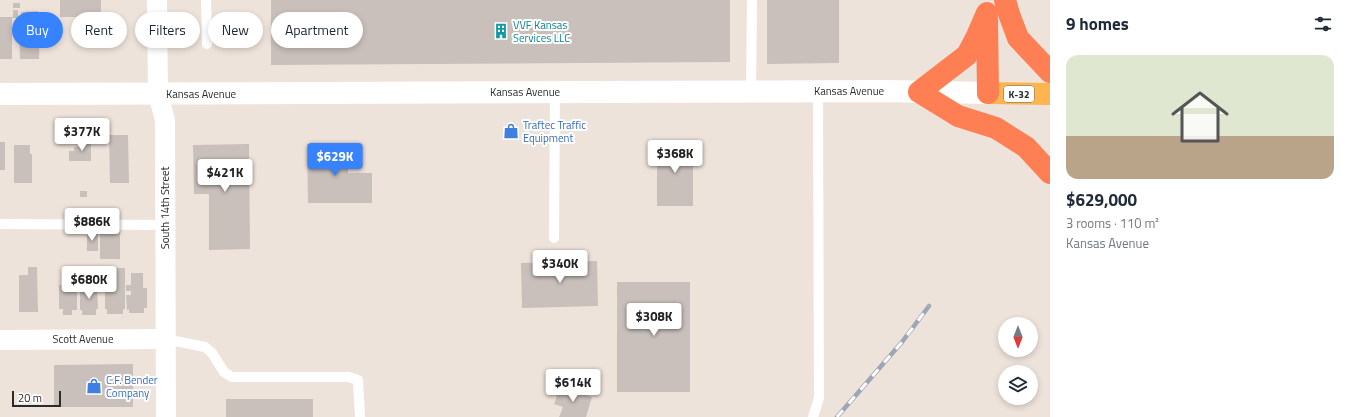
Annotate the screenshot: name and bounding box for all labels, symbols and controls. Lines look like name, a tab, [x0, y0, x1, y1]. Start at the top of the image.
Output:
text: 9 homes	[1066, 11, 1129, 37]
chip: Buy	[12, 12, 63, 48]
chip: Rent	[71, 12, 127, 48]
chip: Filters	[135, 12, 200, 48]
chip: New	[208, 12, 263, 48]
chip: Apartment	[271, 12, 363, 48]
icon: filters	[1312, 13, 1334, 35]
place label: VVF Kansas Services LLC	[513, 17, 570, 46]
building icon: VVF Kansas Services LLC	[492, 22, 510, 40]
icon: home	[1164, 81, 1236, 153]
street label: Kansas Avenue	[814, 83, 885, 99]
street label: Kansas Avenue	[490, 84, 561, 100]
street label: Kansas Avenue	[166, 86, 237, 102]
road number: K-32	[1004, 86, 1034, 102]
place label: Traftec Traffic Equipment	[523, 117, 586, 146]
pin: $377K	[54, 118, 110, 152]
text: $377K	[64, 121, 100, 141]
shop icon: Traftec Traffic Equipment	[502, 122, 520, 140]
pin: $368K	[647, 140, 703, 174]
pin: $629K	[307, 143, 363, 177]
text: $368K	[657, 143, 693, 163]
text: $629K	[317, 146, 353, 166]
pin: $421K	[197, 159, 253, 193]
text: $421K	[207, 162, 243, 182]
street label: South 14th Street	[157, 167, 173, 249]
text: $629,000	[1066, 187, 1137, 213]
pin: $886K	[64, 208, 120, 242]
text: $886K	[74, 211, 110, 231]
text: 3 rooms · 110 m²	[1066, 213, 1159, 233]
text: Kansas Avenue	[1066, 233, 1149, 253]
pin: $340K	[532, 250, 588, 284]
text: $340K	[542, 253, 578, 273]
pin: $680K	[61, 266, 117, 300]
text: $680K	[71, 269, 107, 289]
pin: $308K	[626, 303, 682, 337]
text: $308K	[636, 306, 672, 326]
north arrow	[998, 317, 1038, 357]
map controls	[998, 317, 1038, 405]
street label: Scott Avenue	[52, 331, 114, 347]
button: layers	[998, 365, 1038, 405]
pin: $614K	[545, 369, 601, 403]
place label: C.F. Bender Company	[106, 372, 158, 401]
text: $614K	[555, 372, 591, 392]
shop icon: C.F. Bender Company	[85, 377, 103, 395]
scale bar	[12, 389, 61, 408]
text: 20 m	[18, 390, 42, 406]

